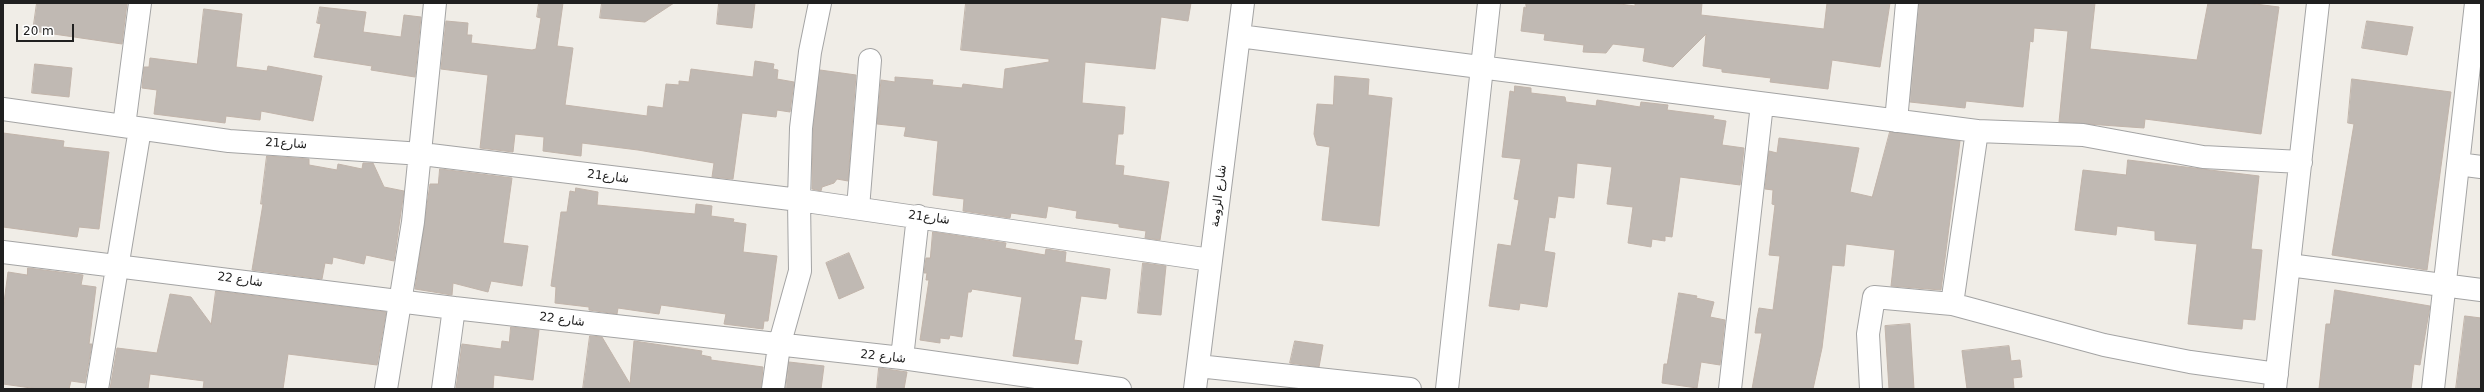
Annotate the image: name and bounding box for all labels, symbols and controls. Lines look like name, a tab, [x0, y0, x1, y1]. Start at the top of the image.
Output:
scale bar	[18, 16, 76, 42]
text: 20 m	[23, 24, 54, 38]
street label: شارع21	[265, 136, 307, 152]
street label: شارع الزومة	[1208, 164, 1230, 228]
street label: شارع21	[586, 167, 630, 187]
street label: شارع21	[907, 208, 951, 228]
street label: شارع 22	[216, 270, 264, 290]
street label: شارع 22	[538, 310, 586, 330]
street label: شارع 22	[859, 347, 907, 367]

